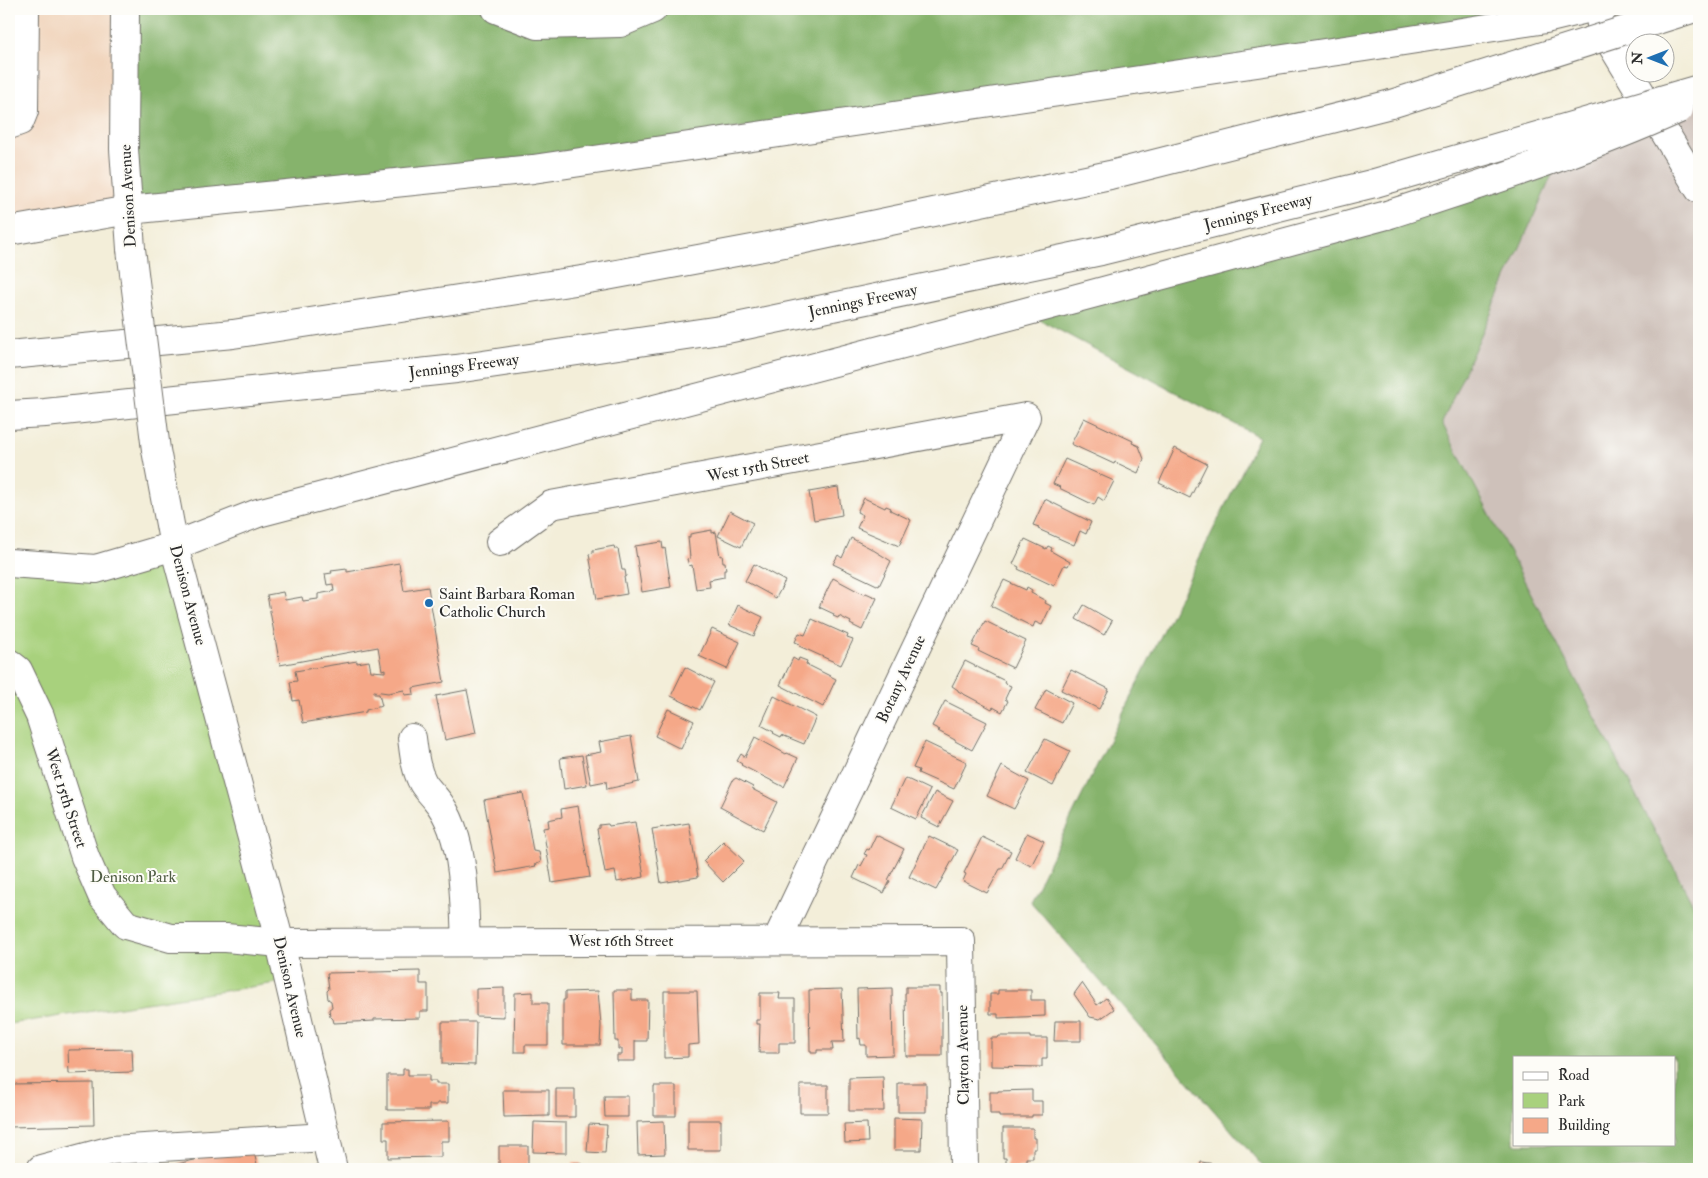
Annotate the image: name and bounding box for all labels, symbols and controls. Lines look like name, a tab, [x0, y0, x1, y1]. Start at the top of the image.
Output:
north arrow	[1626, 32, 1676, 82]
text: N	[1629, 51, 1646, 65]
street label: Denison Avenue	[115, 144, 141, 248]
street label: Jennings Freeway	[1201, 189, 1315, 236]
street label: Jennings Freeway	[806, 279, 920, 323]
street label: Jennings Freeway	[407, 349, 521, 384]
street label: West 15th Street	[704, 447, 811, 487]
street label: Denison Avenue	[165, 542, 211, 648]
place label: Saint Barbara Roman Catholic Church	[439, 584, 575, 622]
marker: Saint Barbara Roman Catholic Church	[423, 597, 435, 609]
street label: Botany Avenue	[872, 632, 930, 726]
street label: West 15th Street	[40, 745, 92, 850]
park label: Denison Park	[90, 867, 176, 887]
street label: West 16th Street	[568, 931, 673, 951]
street label: Denison Avenue	[269, 934, 311, 1040]
street label: Clayton Avenue	[952, 1004, 974, 1105]
legend	[1513, 1056, 1676, 1146]
text: Road	[1558, 1066, 1590, 1085]
text: Park	[1558, 1092, 1585, 1111]
text: Building	[1558, 1116, 1610, 1135]

